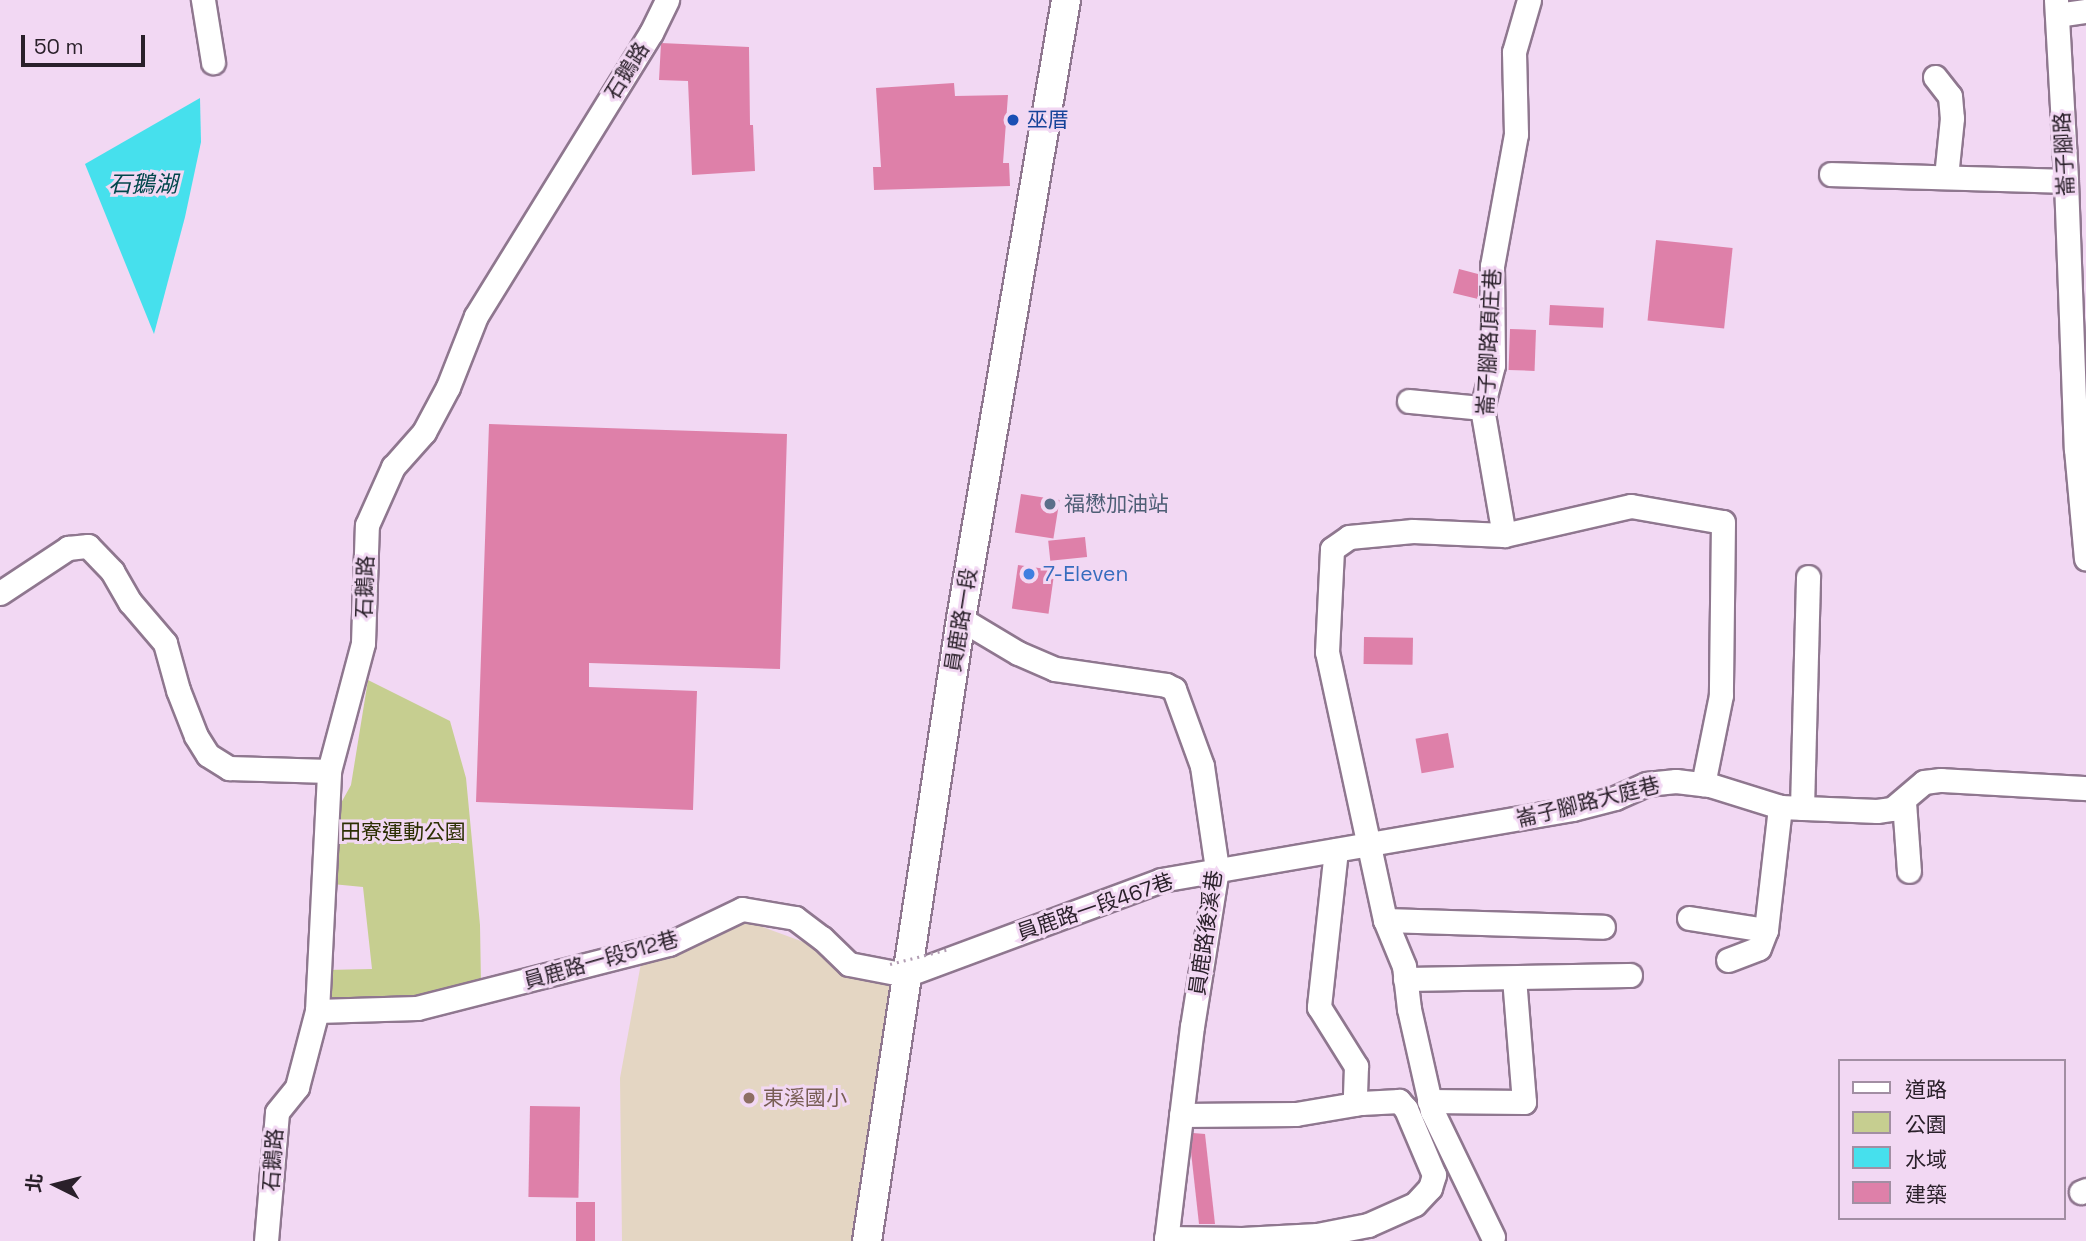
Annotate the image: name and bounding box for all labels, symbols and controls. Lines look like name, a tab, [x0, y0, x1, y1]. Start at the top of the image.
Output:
scale bar	[24, 21, 149, 65]
text: 50 m	[34, 33, 84, 60]
street label: 石鵝路	[600, 38, 654, 104]
place label: 巫厝	[1027, 107, 1069, 133]
street label: 崙子腳路	[2049, 111, 2079, 197]
marker: 巫厝	[1005, 112, 1021, 128]
water label: 石鵝湖	[109, 170, 177, 198]
street label: 崙子腳路頂庄巷	[1473, 268, 1505, 416]
place label: 福懋加油站	[1064, 491, 1169, 517]
marker: 福懋加油站	[1042, 496, 1058, 512]
street label: 石鵝路	[351, 555, 379, 619]
place label: 7-Eleven	[1043, 561, 1128, 587]
street label: 員鹿路一段	[940, 566, 982, 674]
marker: 7-Eleven	[1021, 566, 1037, 582]
street label: 崙子腳路大庭巷	[1514, 772, 1662, 832]
park label: 田寮運動公園	[340, 819, 466, 845]
street label: 員鹿路一段467巷	[1014, 868, 1176, 946]
street label: 員鹿路後溪巷	[1185, 869, 1227, 997]
street label: 員鹿路一段512巷	[521, 926, 681, 994]
legend	[1838, 1059, 2065, 1220]
text: 道路	[1905, 1076, 1947, 1103]
place label: 東溪國小	[763, 1085, 847, 1111]
marker: 東溪國小	[741, 1090, 757, 1106]
text: 公園	[1905, 1111, 1947, 1138]
street label: 石鵝路	[258, 1128, 288, 1192]
text: 水域	[1905, 1146, 1947, 1173]
north arrow	[21, 1150, 91, 1220]
text: 北	[21, 1172, 48, 1194]
text: 建築	[1905, 1181, 1947, 1208]

